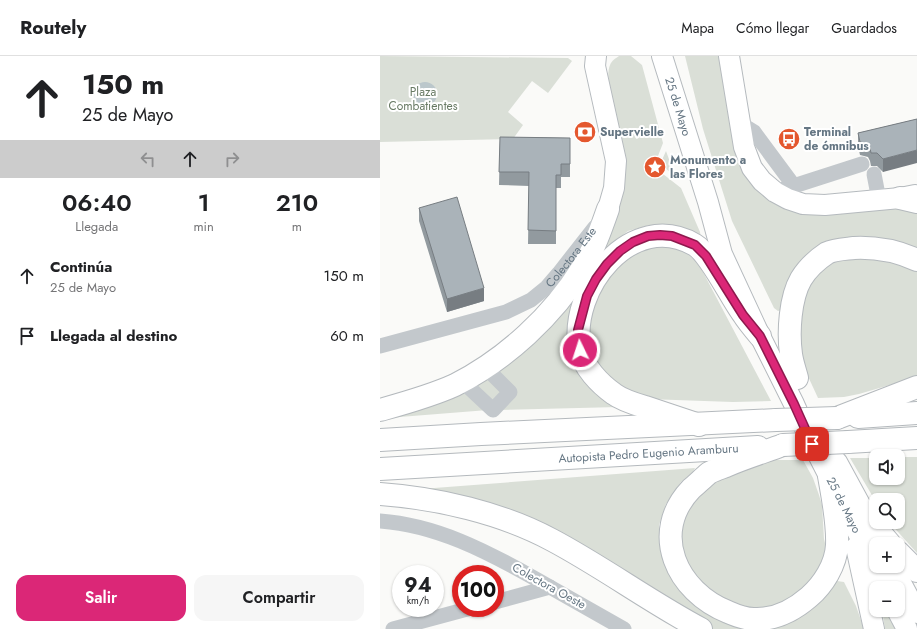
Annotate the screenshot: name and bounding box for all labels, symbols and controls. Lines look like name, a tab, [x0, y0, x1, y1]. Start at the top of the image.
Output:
text: Routely	[20, 14, 86, 41]
text: Mapa	[681, 18, 714, 38]
text: Cómo llegar	[736, 18, 809, 38]
text: Guardados	[831, 18, 897, 38]
text: 150 m	[82, 64, 164, 105]
icon: ahead	[16, 72, 68, 124]
street label: 25 de Mayo	[660, 75, 696, 139]
park label: Plaza Combatientes	[388, 83, 458, 115]
text: 25 de Mayo	[82, 102, 173, 128]
bank icon: Supervielle	[572, 119, 598, 145]
place label: Supervielle	[600, 123, 664, 141]
place label: Terminal de ómnibus	[804, 123, 869, 155]
bus stop icon: Terminal de ómnibus	[776, 126, 802, 152]
icon: left	[137, 148, 159, 170]
icon: ahead	[179, 148, 201, 170]
icon: right	[221, 148, 243, 170]
place label: Monumento a las Flores	[670, 151, 746, 183]
place icon: Monumento a las Flores	[642, 154, 668, 180]
text: 06:40	[62, 185, 132, 220]
text: 1	[198, 185, 210, 220]
text: 210	[276, 185, 318, 220]
text: Llegada	[75, 217, 118, 236]
text: min	[193, 217, 214, 236]
text: m	[292, 217, 302, 236]
street label: Colectora Este	[541, 223, 601, 292]
text: Continúa	[50, 256, 112, 278]
icon: ahead	[16, 265, 38, 287]
text: 150 m	[324, 265, 364, 287]
text: 25 de Mayo	[50, 278, 116, 297]
icon: arrive	[16, 325, 38, 347]
text: Llegada al destino	[50, 325, 177, 347]
text: 60 m	[330, 325, 364, 347]
position arrow	[559, 329, 601, 371]
pin	[795, 427, 829, 461]
icon: arrive	[801, 433, 823, 455]
street label: Autopista Pedro Eugenio Aramburu	[558, 439, 739, 468]
map controls	[869, 449, 905, 617]
button: sound	[869, 449, 905, 485]
street label: 25 de Mayo	[822, 474, 866, 537]
button: search	[869, 493, 905, 529]
button: +	[869, 537, 905, 573]
street label: Colectora Oeste	[509, 558, 589, 614]
speed limit sign: 100	[452, 565, 504, 617]
text: 94	[404, 571, 432, 600]
button: Salir	[16, 575, 186, 621]
button: Compartir	[194, 575, 364, 621]
button: −	[869, 581, 905, 617]
text: km/h	[407, 593, 429, 608]

